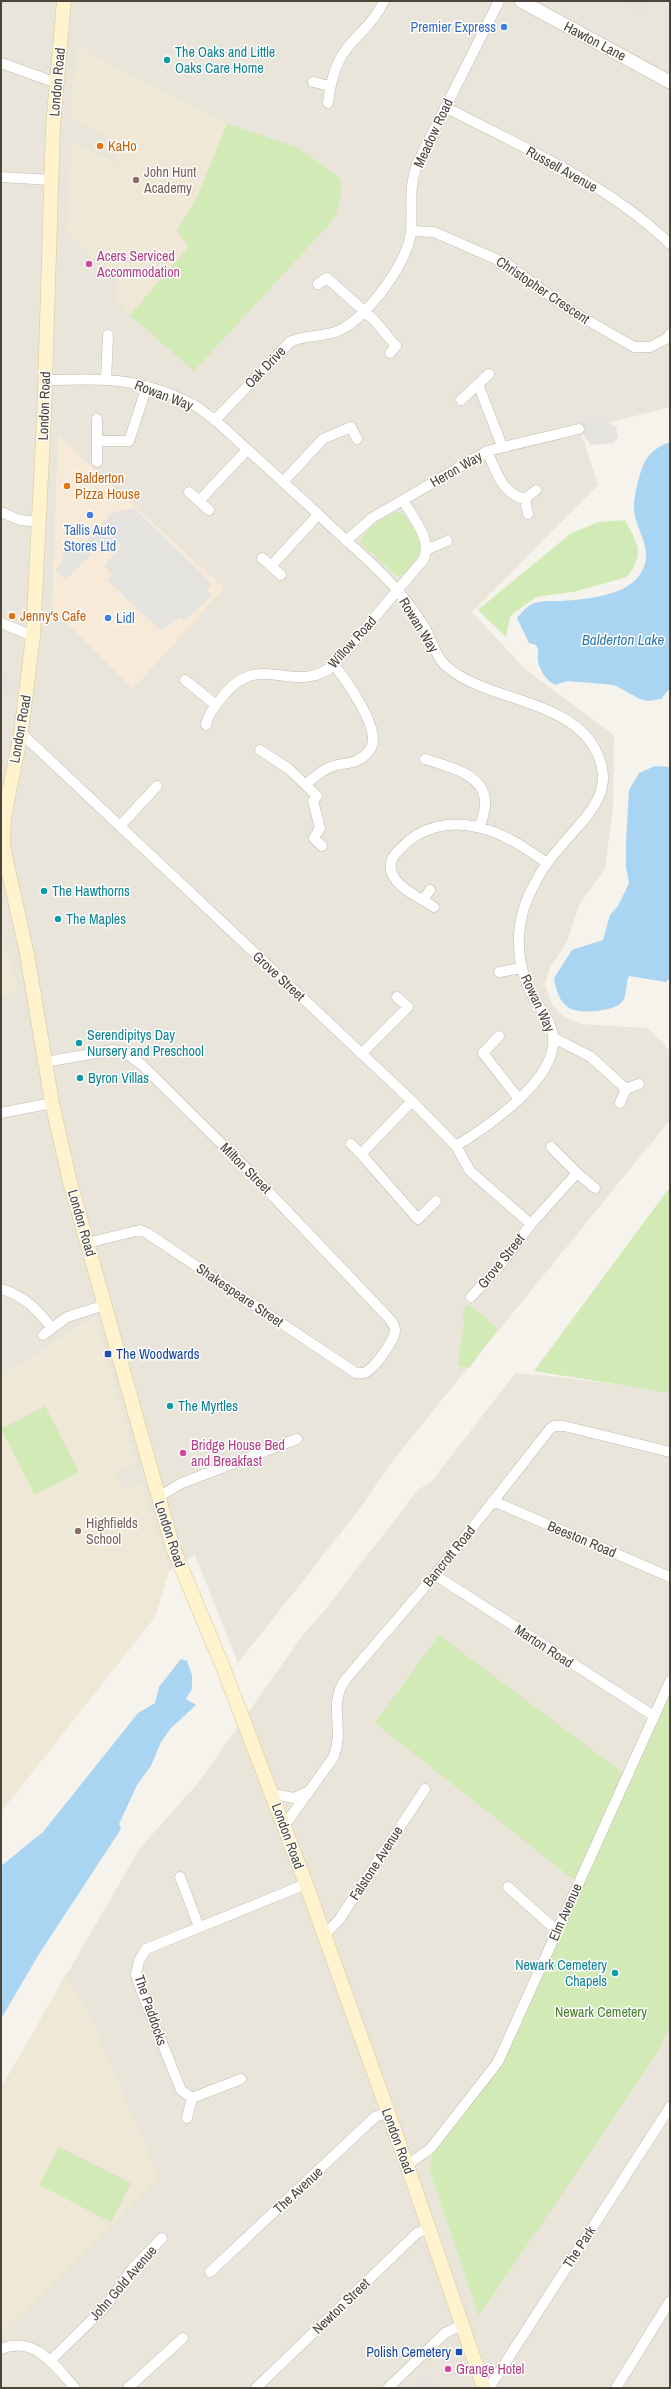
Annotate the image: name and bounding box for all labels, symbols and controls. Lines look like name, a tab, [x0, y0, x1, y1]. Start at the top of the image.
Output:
street label: Hawton Lane	[561, 17, 629, 65]
place label: Premier Express	[411, 18, 496, 36]
marker: Premier Express	[499, 22, 509, 32]
place label: The Oaks and Little Oaks Care Home	[175, 43, 275, 77]
street label: London Road	[45, 47, 69, 117]
marker: The Oaks and Little Oaks Care Home	[162, 55, 172, 65]
street label: Meadow Road	[409, 96, 457, 170]
place label: KaHo	[108, 137, 137, 155]
marker: KaHo	[95, 141, 105, 151]
street label: Russell Avenue	[523, 142, 601, 196]
place label: John Hunt Academy	[143, 163, 196, 197]
marker: John Hunt Academy	[131, 175, 141, 185]
place label: Acers Serviced Accommodation	[96, 247, 180, 281]
street label: Christopher Crescent	[493, 252, 593, 328]
marker: Acers Serviced Accommodation	[84, 259, 94, 269]
street label: Oak Drive	[241, 342, 289, 392]
street label: London Road	[34, 371, 54, 441]
street label: Rowan Way	[132, 376, 196, 415]
street label: Heron Way	[427, 447, 485, 491]
place label: Balderton Pizza House	[75, 469, 140, 503]
marker: Balderton Pizza House	[62, 481, 72, 491]
marker: Tallis Auto Stores Ltd	[85, 510, 95, 520]
place label: Tallis Auto Stores Ltd	[64, 521, 116, 555]
street label: Rowan Way	[395, 594, 443, 656]
place label: Jenny's Cafe	[20, 607, 86, 625]
place label: Lidl	[116, 609, 135, 627]
marker: Jenny's Cafe	[7, 611, 17, 621]
street label: Willow Road	[324, 612, 380, 672]
marker: Lidl	[103, 613, 113, 623]
water label: Balderton Lake	[582, 629, 665, 650]
street label: London Road	[5, 693, 35, 765]
place label: The Hawthorns	[52, 882, 130, 900]
marker: The Hawthorns	[39, 886, 49, 896]
place label: The Maples	[66, 910, 126, 928]
marker: The Maples	[53, 914, 63, 924]
street label: Grove Street	[249, 947, 309, 1005]
street label: Rowan Way	[517, 971, 559, 1035]
place label: Serendipitys Day Nursery and Preschool	[87, 1026, 204, 1060]
marker: Serendipitys Day Nursery and Preschool	[74, 1038, 84, 1048]
place label: Byron Villas	[88, 1069, 149, 1087]
marker: Byron Villas	[75, 1073, 85, 1083]
street label: Milton Street	[217, 1139, 275, 1197]
street label: London Road	[64, 1187, 100, 1259]
street label: Grove Street	[474, 1230, 528, 1292]
street label: Shakespeare Street	[193, 1259, 287, 1331]
place label: The Woodwards	[116, 1345, 200, 1363]
marker: The Woodwards	[103, 1349, 113, 1359]
place label: The Myrtles	[178, 1397, 238, 1415]
marker: The Myrtles	[165, 1401, 175, 1411]
place label: Bridge House Bed and Breakfast	[191, 1436, 285, 1470]
marker: Bridge House Bed and Breakfast	[178, 1448, 188, 1458]
street label: London Road	[151, 1498, 189, 1570]
place label: Highfields School	[86, 1514, 138, 1548]
street label: Beeston Road	[545, 1516, 619, 1562]
street label: Bancroft Road	[419, 1522, 479, 1590]
marker: Highfields School	[73, 1526, 83, 1536]
street label: Marton Road	[511, 1620, 577, 1672]
street label: London Road	[268, 1801, 308, 1871]
street label: Falstone Avenue	[345, 1823, 407, 1903]
street label: Elm Avenue	[544, 1880, 586, 1944]
place label: Newark Cemetery Chapels	[515, 1956, 607, 1990]
marker: Newark Cemetery Chapels	[610, 1968, 620, 1978]
street label: The Paddocks	[131, 1972, 172, 2048]
park label: Newark Cemetery	[555, 2003, 647, 2021]
street label: London Road	[378, 2106, 418, 2176]
street label: The Avenue	[270, 2163, 326, 2217]
street label: The Park	[559, 2222, 599, 2271]
street label: John Gold Avenue	[85, 2242, 161, 2324]
street label: Newton Street	[309, 2274, 373, 2338]
place label: Polish Cemetery	[366, 2343, 451, 2361]
marker: Polish Cemetery	[454, 2347, 464, 2357]
place label: Grange Hotel	[456, 2360, 524, 2378]
marker: Grange Hotel	[443, 2364, 453, 2374]

